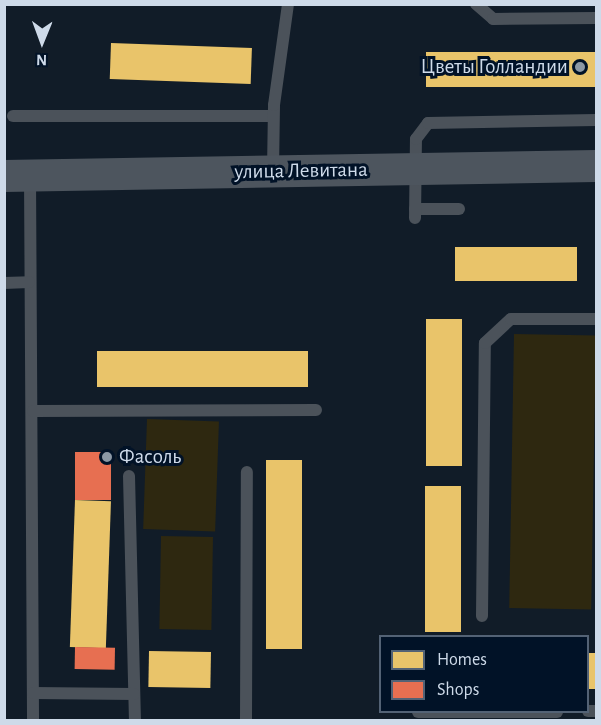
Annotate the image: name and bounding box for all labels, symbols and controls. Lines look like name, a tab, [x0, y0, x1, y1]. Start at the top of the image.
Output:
north arrow	[12, 12, 72, 72]
text: N	[36, 52, 47, 68]
place label: Цветы Голландии	[421, 54, 568, 80]
marker: Цветы Голландии	[573, 60, 587, 74]
street label: улица Левитана	[234, 157, 368, 185]
place label: Фасоль	[119, 444, 181, 470]
marker: Фасоль	[100, 450, 114, 464]
legend	[379, 635, 589, 713]
text: Homes	[437, 651, 487, 669]
text: Shops	[437, 681, 479, 699]

